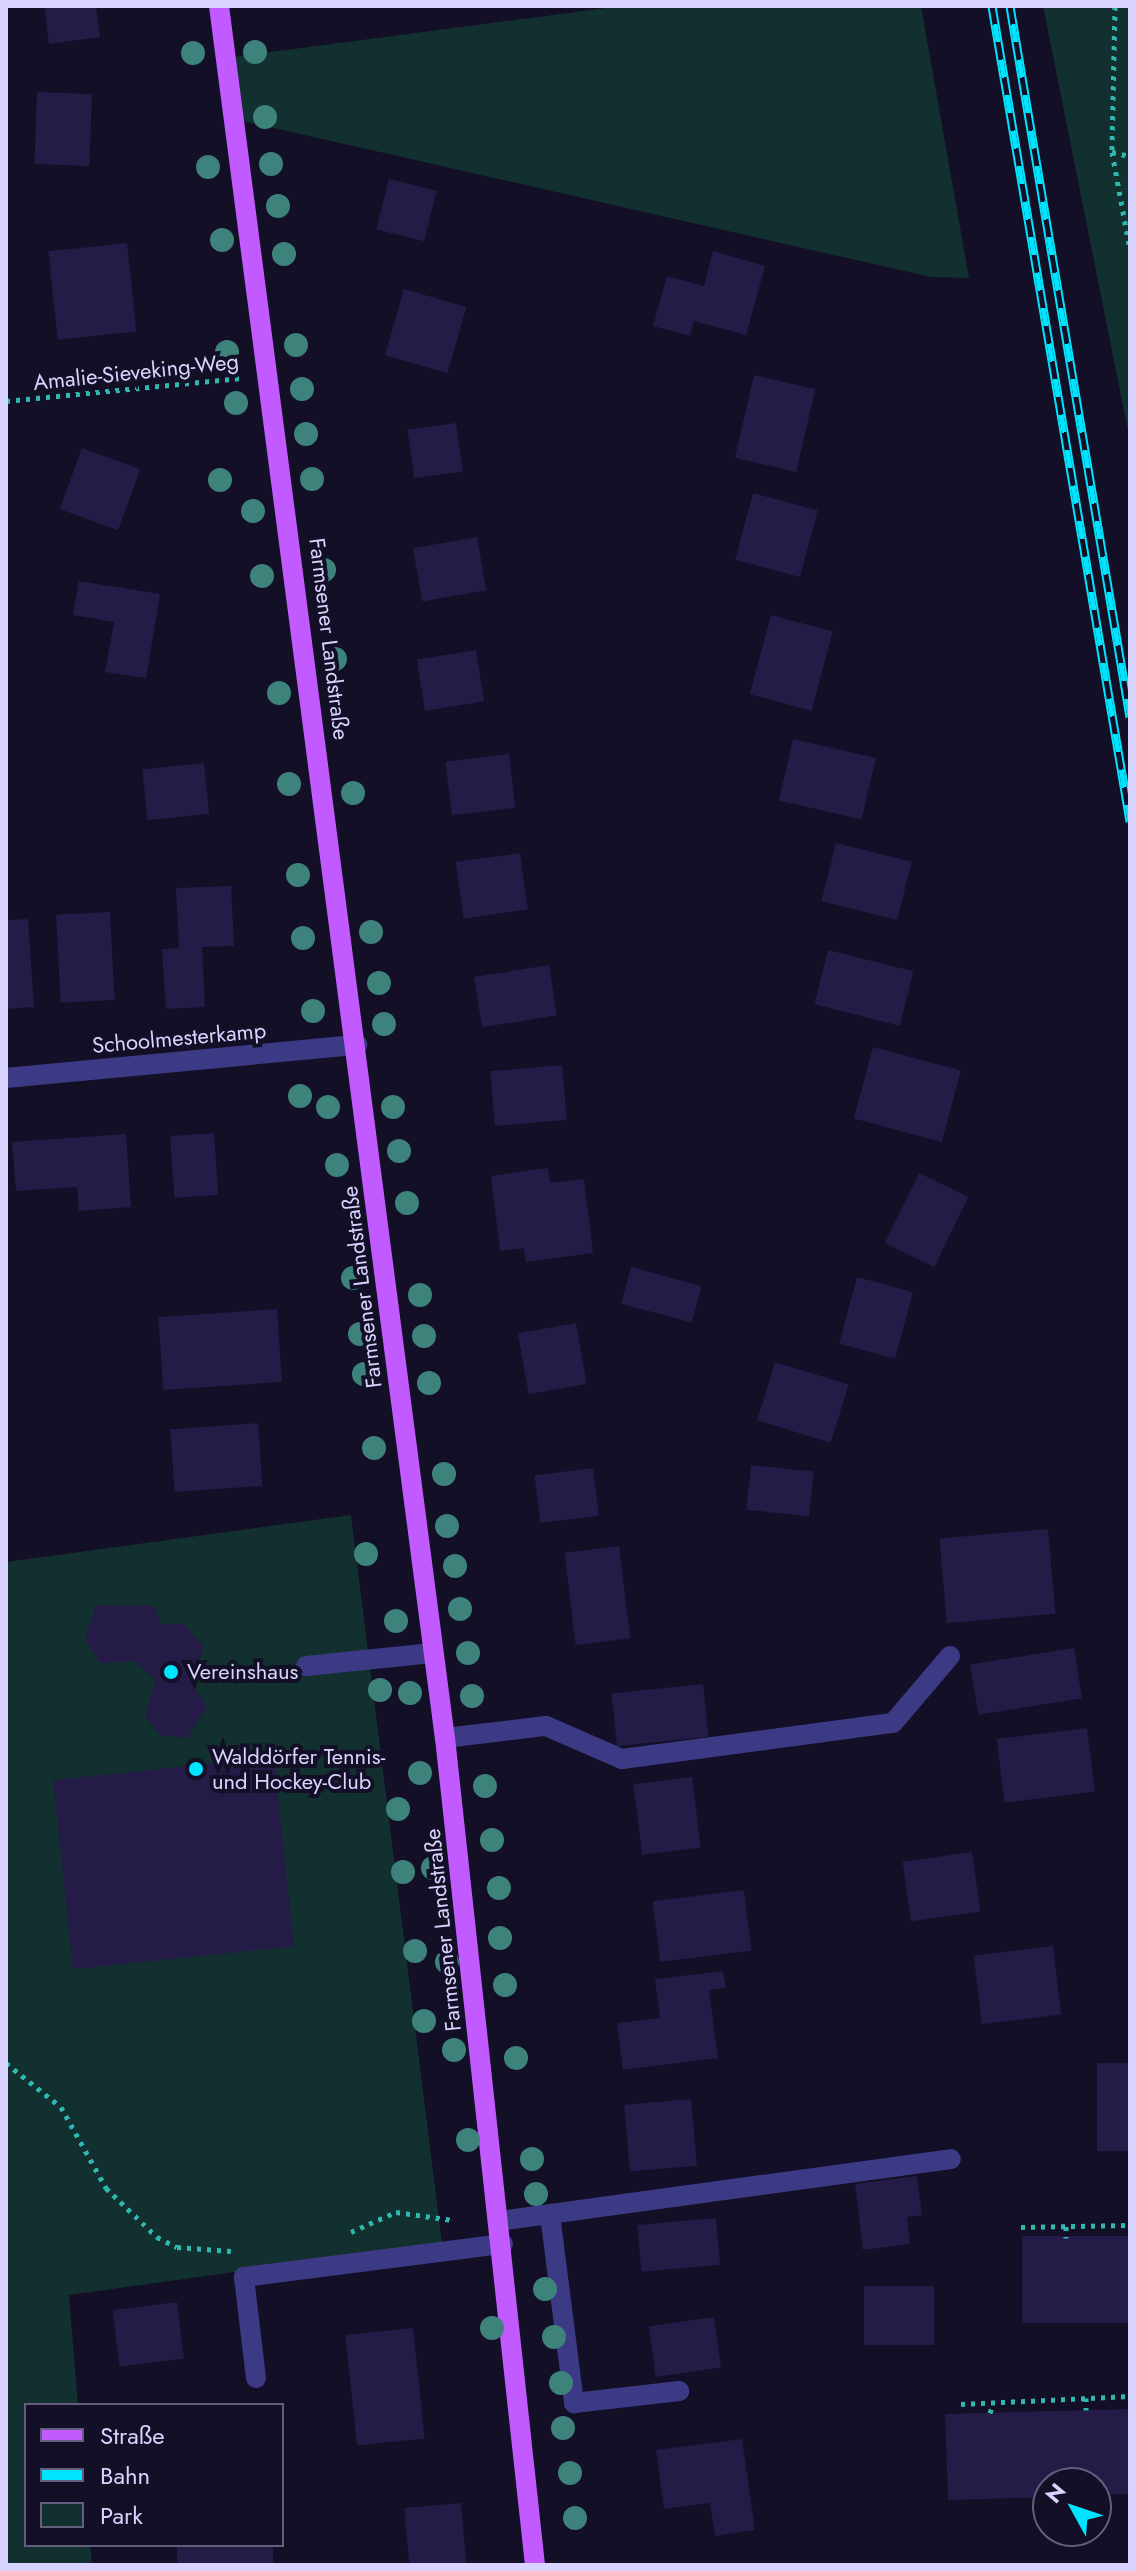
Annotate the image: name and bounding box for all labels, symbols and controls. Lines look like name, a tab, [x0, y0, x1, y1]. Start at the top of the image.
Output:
street label: Amalie-Sieveking-Weg	[32, 348, 240, 396]
street label: Farmsener Landstraße	[304, 536, 354, 742]
street label: Schoolmesterkamp	[91, 1017, 267, 1059]
street label: Farmsener Landstraße	[337, 1184, 387, 1390]
place label: Vereinshaus	[187, 1659, 298, 1685]
marker: Vereinshaus	[162, 1663, 180, 1681]
place label: Walddörfer Tennis- und Hockey-Club	[212, 1743, 385, 1794]
marker: Walddörfer Tennis- und Hockey-Club	[187, 1760, 205, 1778]
street label: Farmsener Landstraße	[419, 1827, 467, 2033]
legend	[24, 2403, 284, 2547]
text: Straße	[100, 2418, 165, 2453]
text: Bahn	[100, 2458, 150, 2493]
north arrow	[1032, 2467, 1112, 2547]
text: N	[1037, 2476, 1073, 2510]
text: Park	[100, 2498, 143, 2533]

